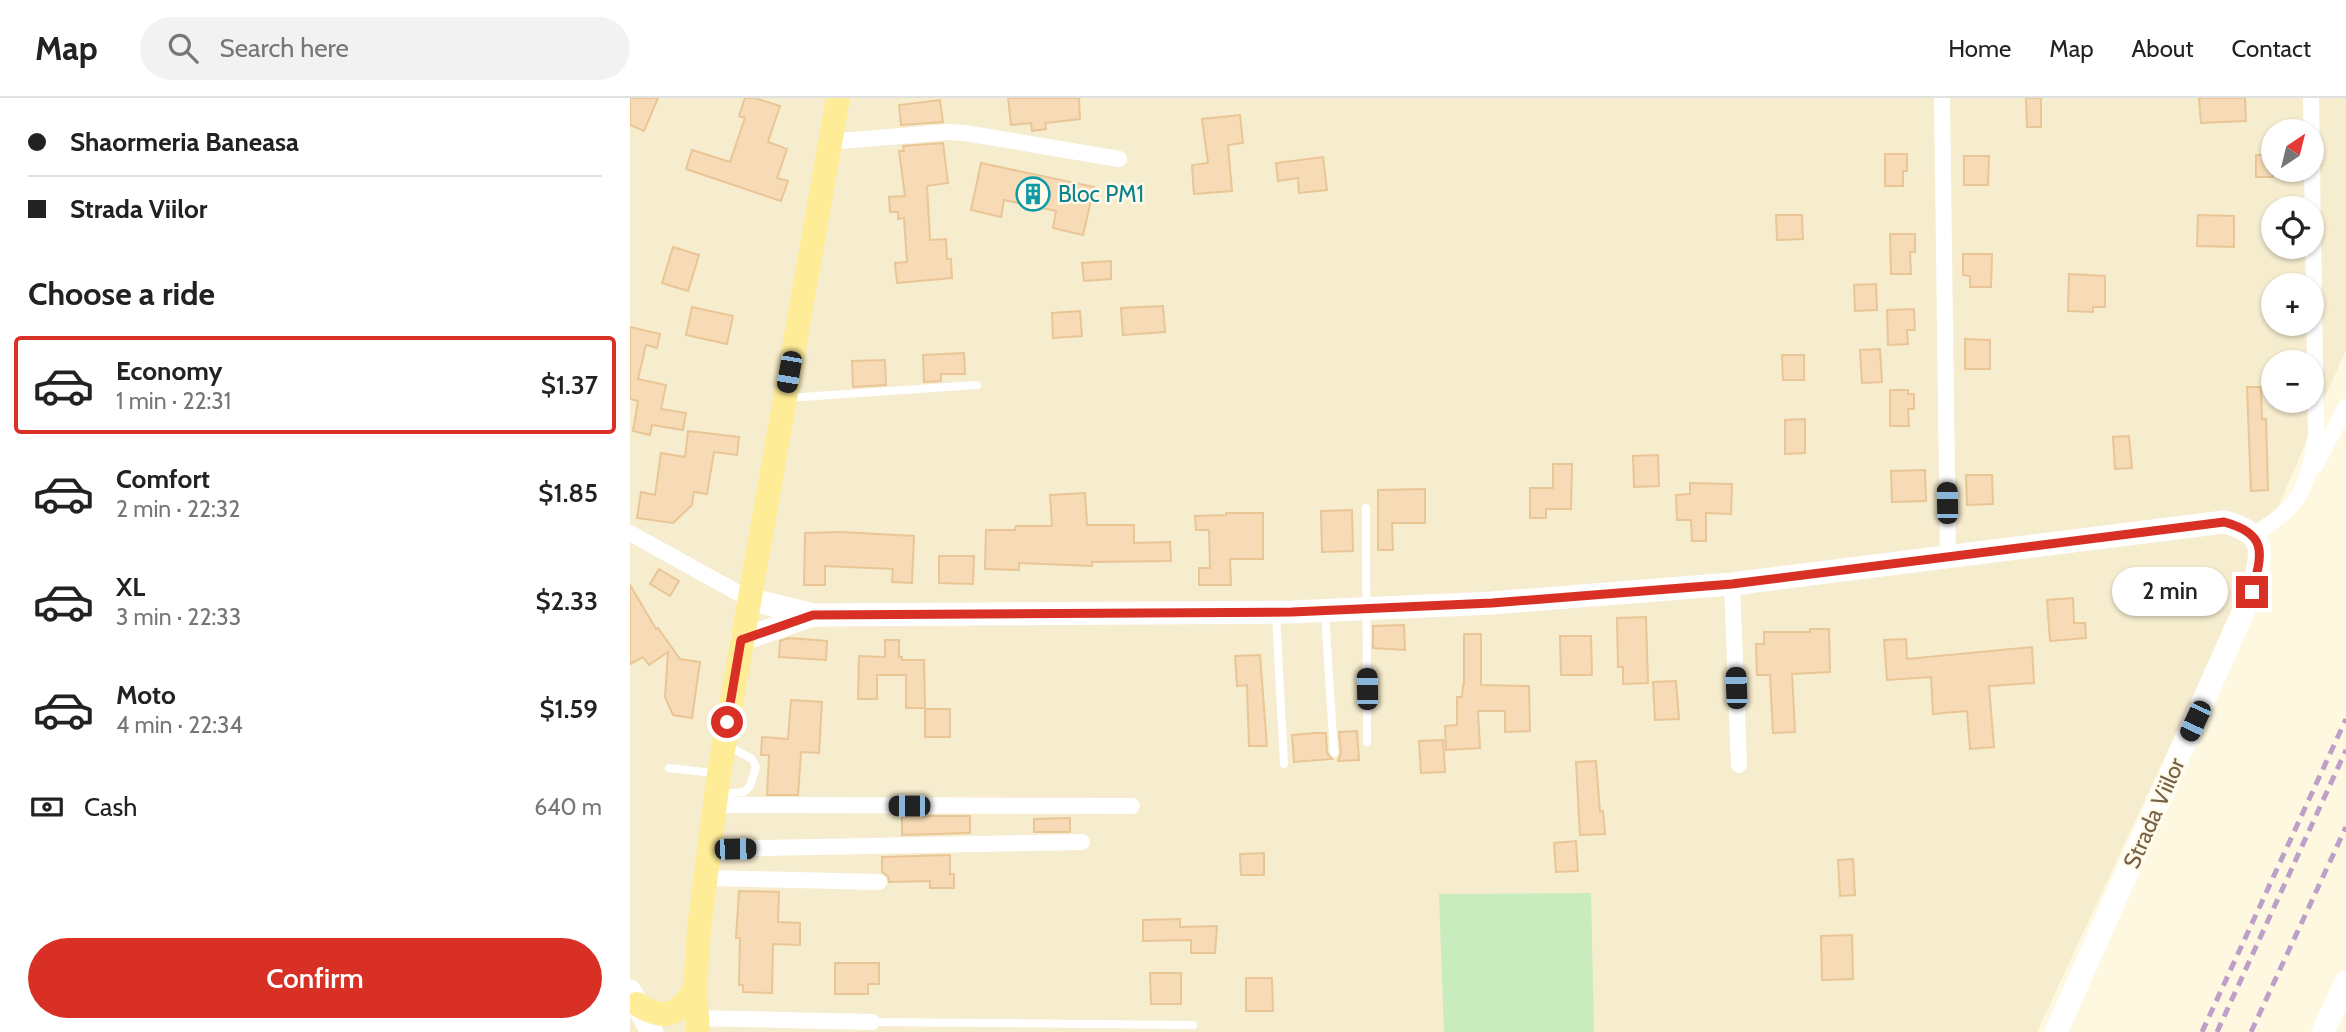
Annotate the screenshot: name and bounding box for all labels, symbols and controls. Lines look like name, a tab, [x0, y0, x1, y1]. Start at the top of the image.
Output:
search box	[140, 17, 630, 80]
text: Map	[35, 28, 98, 68]
icon: search	[164, 29, 202, 67]
text: Search here	[220, 32, 349, 64]
text: Home	[1948, 34, 2011, 63]
text: Map	[2049, 34, 2094, 63]
text: About	[2132, 34, 2194, 63]
text: Contact	[2232, 34, 2311, 63]
north arrow	[2261, 119, 2324, 182]
map controls	[2261, 119, 2324, 413]
text: Shaormeria Baneasa	[70, 126, 299, 158]
building icon: Bloc PM1	[1014, 175, 1052, 213]
place label: Bloc PM1	[1058, 180, 1144, 208]
text: Strada Viilor	[70, 193, 207, 225]
button: locate	[2261, 196, 2324, 259]
button: +	[2261, 273, 2324, 336]
text: Choose a ride	[28, 274, 215, 313]
car	[776, 349, 803, 395]
button: −	[2261, 350, 2324, 413]
icon: car	[32, 354, 95, 417]
text: Economy	[116, 355, 222, 387]
text: $1.37	[541, 369, 598, 401]
text: 1 min · 22:31	[116, 387, 231, 415]
icon: car	[32, 462, 95, 525]
text: Comfort	[116, 463, 210, 495]
text: $1.85	[538, 477, 598, 509]
car	[1937, 482, 1958, 524]
text: 2 min · 22:32	[116, 495, 240, 523]
callout: 2 min	[2112, 568, 2228, 616]
icon: car	[32, 570, 95, 633]
text: XL	[116, 571, 145, 603]
route end	[2236, 576, 2268, 608]
text: 2 min	[2142, 577, 2198, 605]
text: $2.33	[535, 585, 598, 617]
text: 3 min · 22:33	[116, 603, 241, 631]
car	[1725, 667, 1748, 709]
car	[1357, 668, 1378, 710]
icon: car	[32, 678, 95, 741]
text: Moto	[116, 679, 176, 711]
text: $1.59	[539, 693, 598, 725]
car	[2177, 698, 2214, 744]
route start	[711, 706, 743, 738]
text: 4 min · 22:34	[116, 711, 243, 739]
street label: Strada Viilor	[2117, 753, 2191, 873]
icon: cash	[28, 788, 66, 826]
text: Cash	[84, 791, 137, 823]
text: 640 m	[534, 793, 602, 821]
car	[889, 796, 931, 817]
car	[714, 838, 757, 860]
button: Confirm	[28, 938, 602, 1018]

